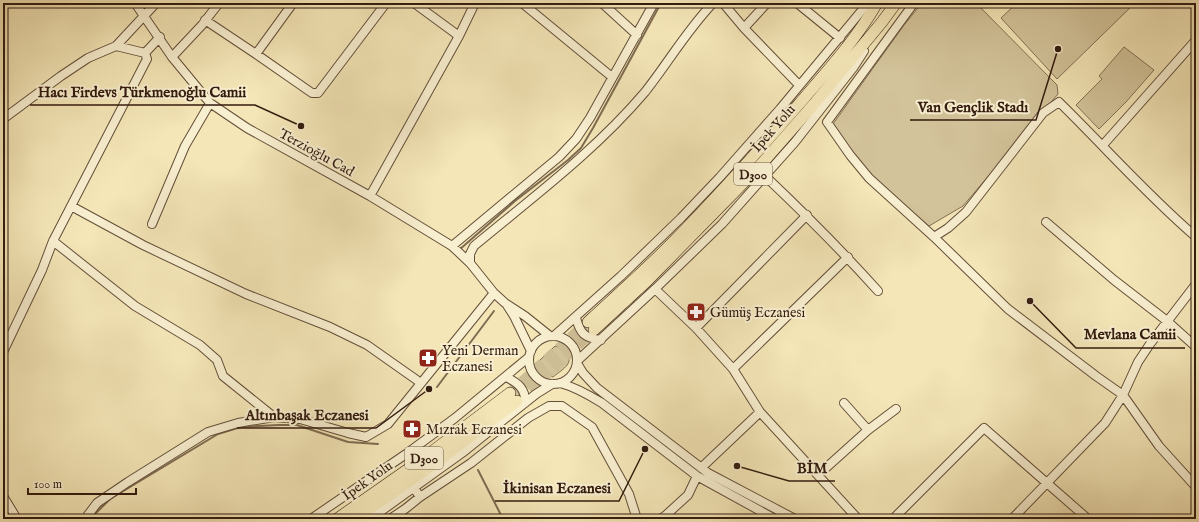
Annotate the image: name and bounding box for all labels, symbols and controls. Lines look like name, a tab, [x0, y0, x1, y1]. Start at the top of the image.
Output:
callout: Hacı Firdevs Türkmenoğlu Camii	[30, 78, 255, 105]
text: Hacı Firdevs Türkmenoğlu Camii	[38, 83, 246, 102]
callout: Van Gençlik Stadı	[910, 93, 1036, 120]
text: Van Gençlik Stadı	[917, 98, 1028, 117]
street label: İpek Yolu	[748, 101, 799, 156]
street label: Terzioğlu Cad	[276, 125, 358, 181]
road number: D300	[734, 163, 772, 185]
pharmacy icon: Gümüş Eczanesi	[685, 301, 707, 323]
place label: Gümüş Eczanesi	[710, 304, 805, 322]
callout: Mevlana Camii	[1076, 321, 1185, 348]
text: Mevlana Camii	[1084, 325, 1176, 344]
place label: Yeni Derman Eczanesi	[442, 342, 519, 376]
pharmacy icon: Yeni Derman Eczanesi	[417, 347, 439, 369]
callout: Altınbaşak Eczanesi	[237, 401, 376, 428]
text: Altınbaşak Eczanesi	[244, 406, 369, 425]
pharmacy icon: Mızrak Eczanesi	[401, 418, 423, 440]
place label: Mızrak Eczanesi	[426, 421, 522, 439]
road number: D300	[405, 447, 443, 469]
callout: BİM	[789, 454, 835, 481]
street label: İpek Yolu	[339, 457, 396, 505]
text: BİM	[797, 459, 827, 478]
scale bar	[28, 470, 136, 496]
callout: İkinisan Eczanesi	[495, 474, 619, 501]
text: 100 m	[34, 477, 62, 492]
text: İkinisan Eczanesi	[503, 479, 611, 498]

